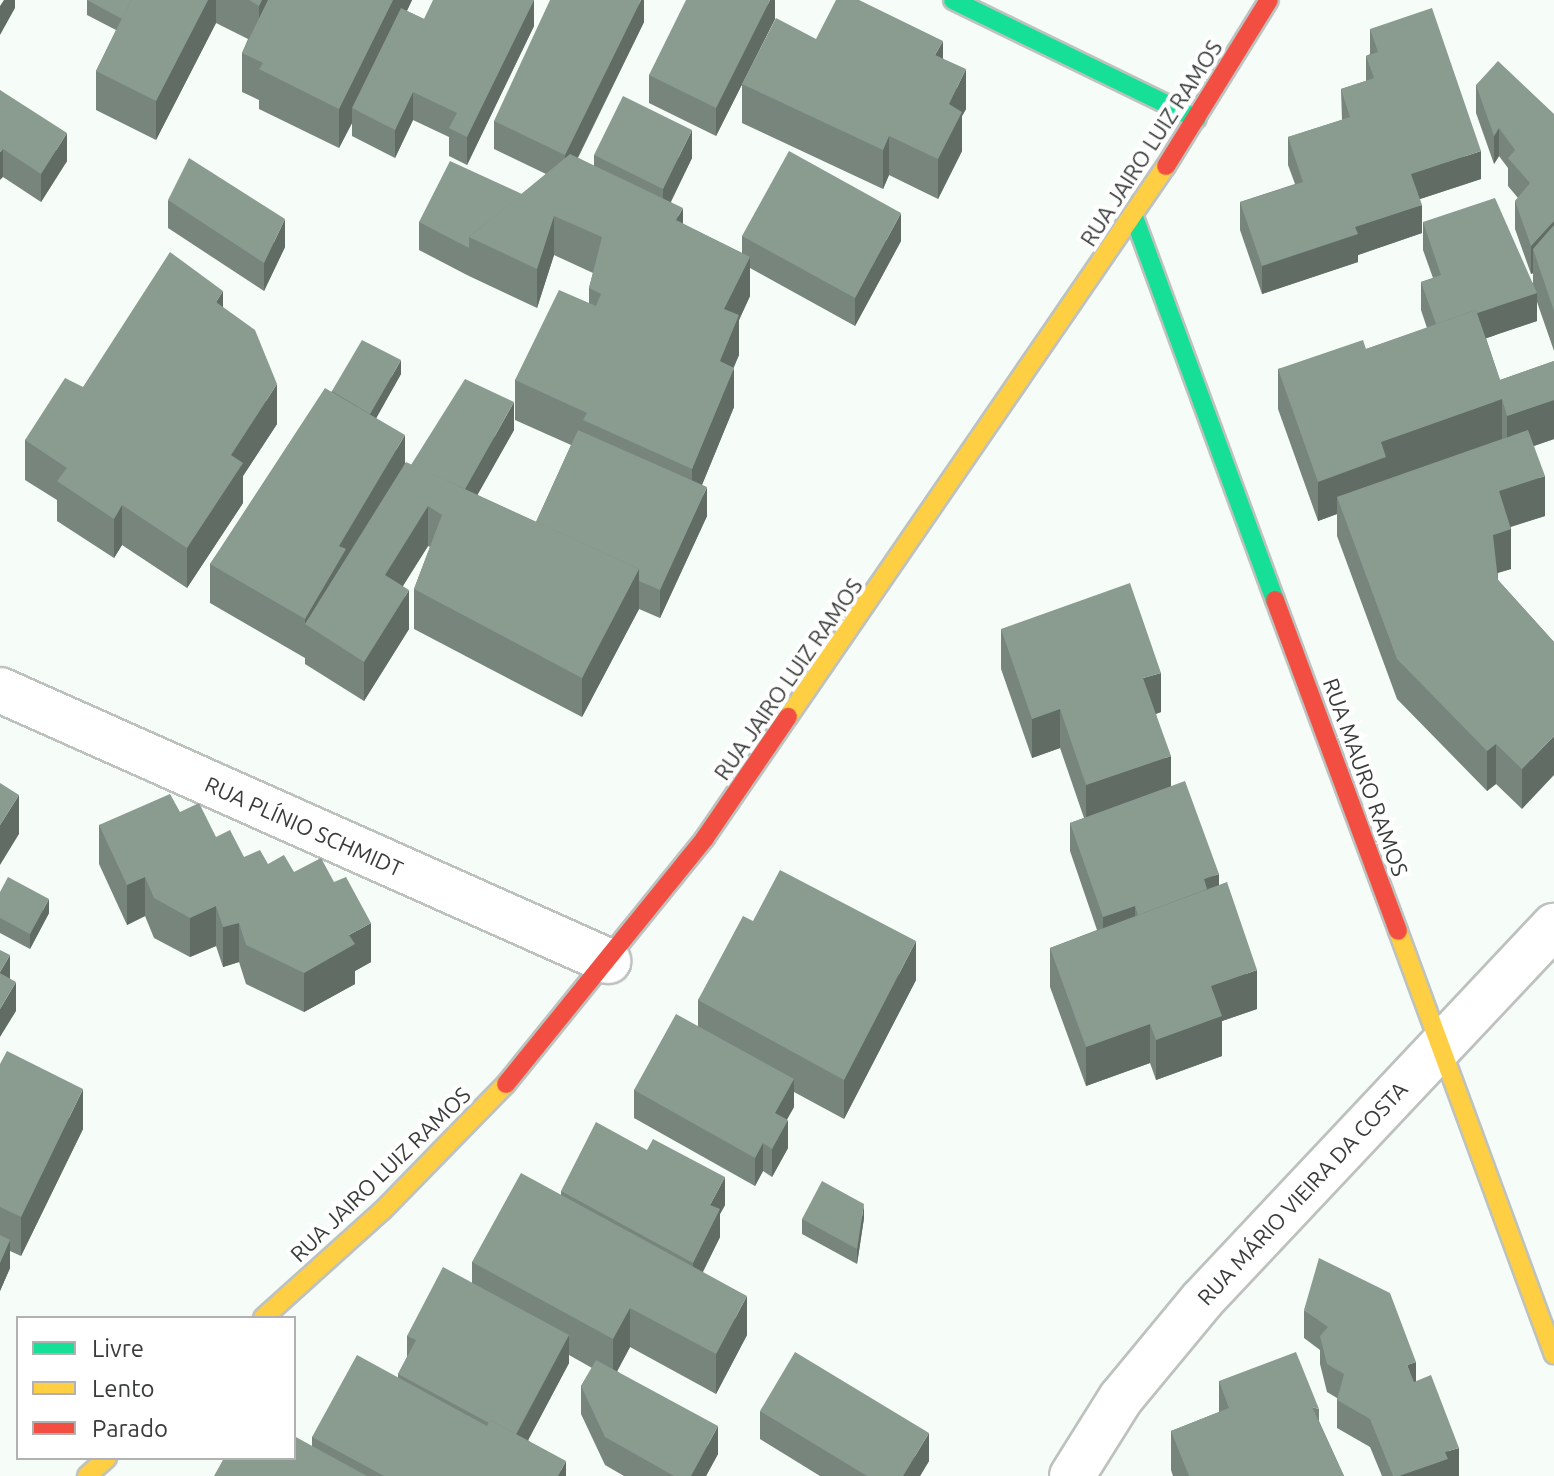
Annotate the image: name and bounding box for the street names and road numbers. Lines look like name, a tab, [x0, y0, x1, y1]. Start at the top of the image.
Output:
street label: RUA JAIRO LUIZ RAMOS	[1075, 35, 1227, 251]
street label: RUA JAIRO LUIZ RAMOS	[708, 573, 868, 785]
street label: RUA MAURO RAMOS	[1318, 674, 1414, 880]
street label: RUA PLÍNIO SCHMIDT	[201, 770, 407, 882]
street label: RUA MÁRIO VIEIRA DA COSTA	[1191, 1076, 1413, 1310]
street label: RUA JAIRO LUIZ RAMOS	[284, 1081, 476, 1267]

